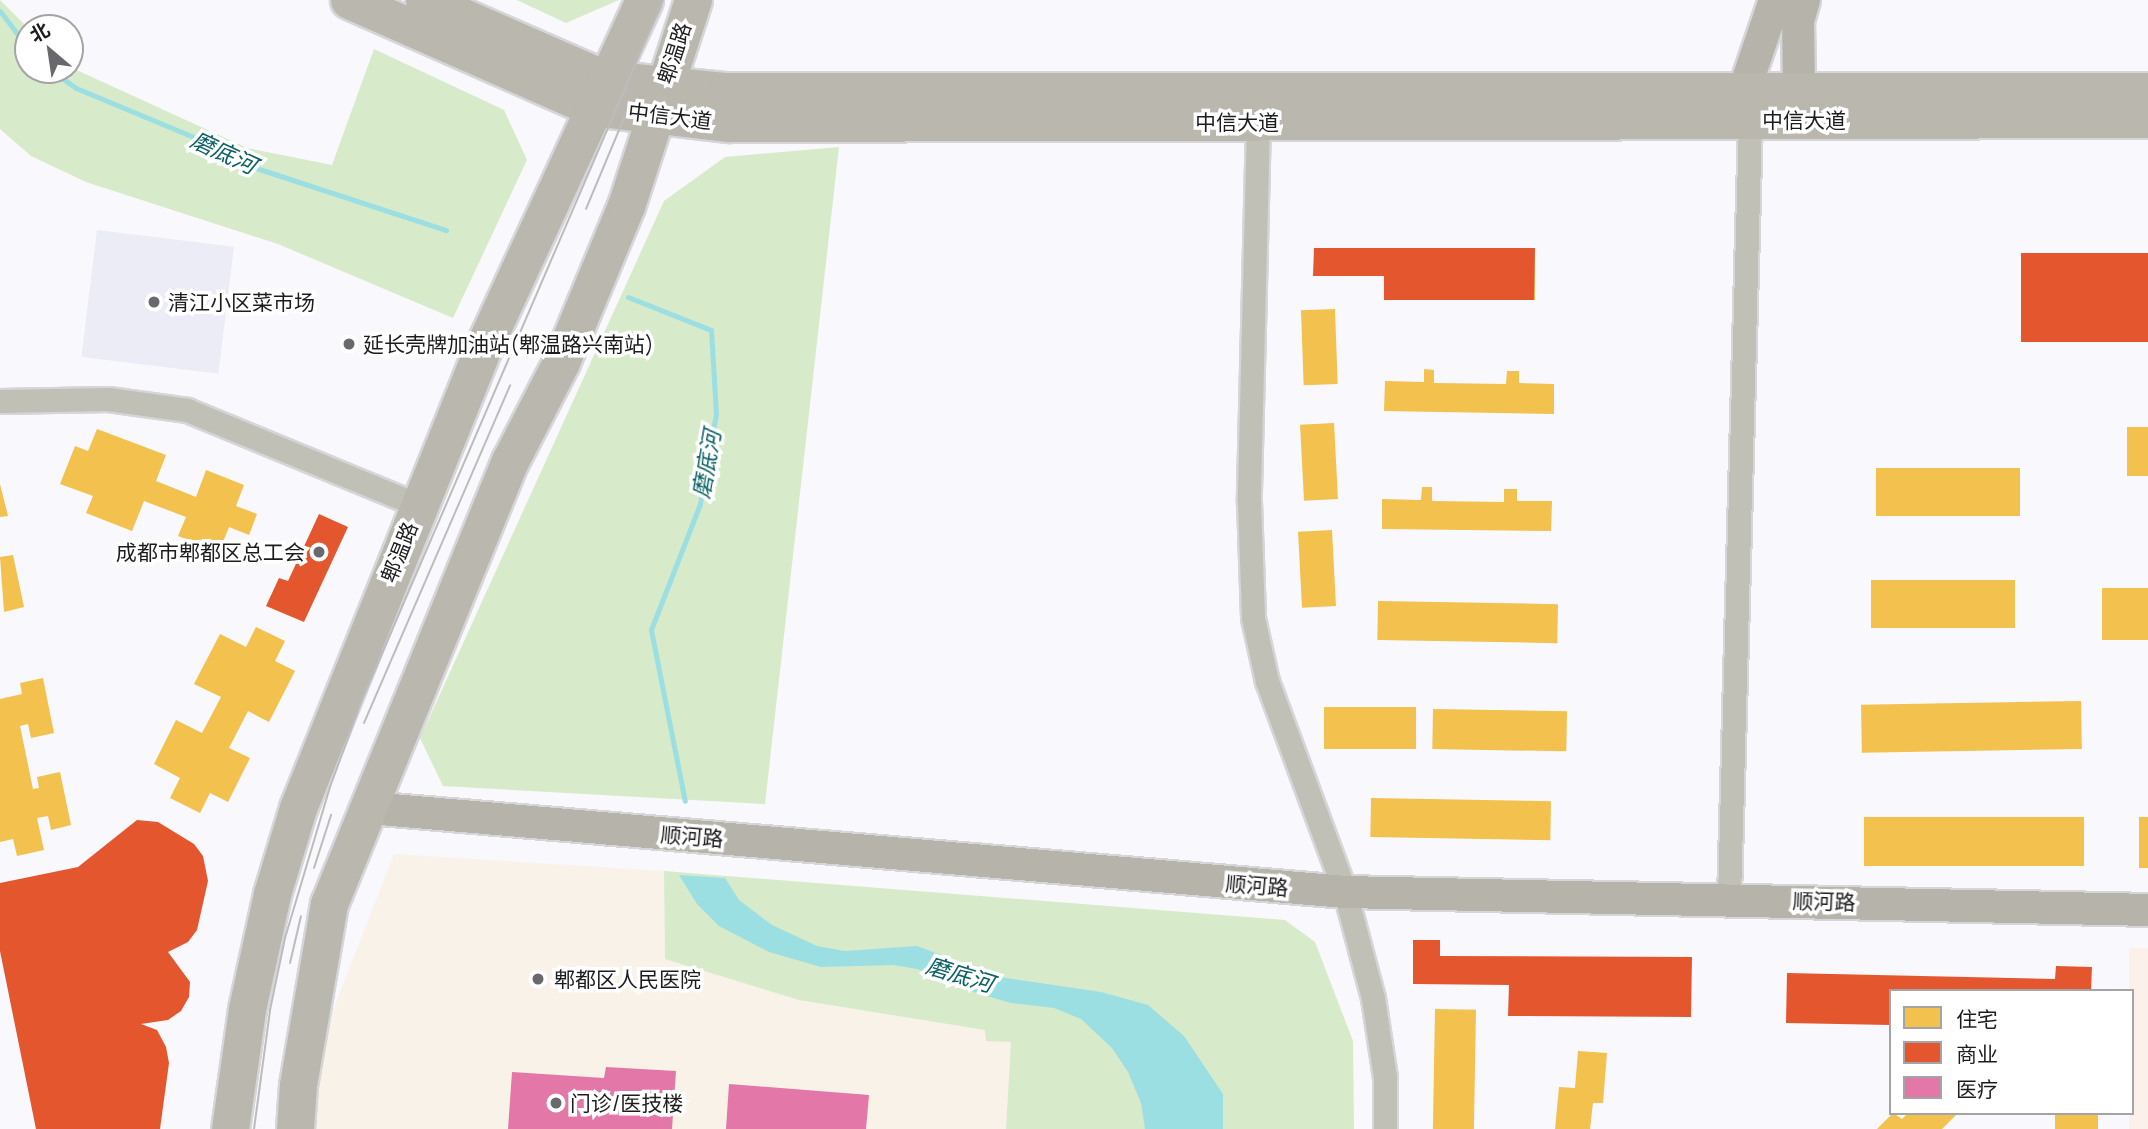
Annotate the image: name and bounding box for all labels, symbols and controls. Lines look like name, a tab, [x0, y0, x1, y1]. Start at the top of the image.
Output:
north arrow	[14, 14, 84, 84]
text: 北	[25, 16, 54, 48]
street label: 郫温路	[652, 19, 696, 87]
street label: 中信大道	[627, 98, 713, 134]
street label: 中信大道	[1762, 107, 1846, 133]
street label: 中信大道	[1195, 109, 1279, 135]
water label: 磨底河	[187, 125, 261, 179]
place label: 清江小区菜市场	[168, 289, 315, 315]
marker: 清江小区菜市场	[146, 294, 162, 310]
place label: 延长壳牌加油站(郫温路兴南站)	[363, 331, 654, 357]
marker: 延长壳牌加油站(郫温路兴南站)	[341, 336, 357, 352]
water label: 磨底河	[686, 428, 726, 500]
street label: 郫温路	[376, 518, 422, 586]
place label: 成都市郫都区总工会	[116, 539, 305, 565]
marker: 成都市郫都区总工会	[311, 544, 327, 560]
street label: 顺河路	[660, 821, 724, 851]
street label: 顺河路	[1225, 870, 1289, 900]
street label: 顺河路	[1792, 887, 1856, 915]
water label: 磨底河	[923, 951, 997, 997]
place label: 郫都区人民医院	[554, 966, 701, 992]
marker: 郫都区人民医院	[528, 969, 548, 989]
legend	[1889, 989, 2134, 1115]
text: 住宅	[1956, 1005, 1998, 1033]
text: 商业	[1956, 1040, 1998, 1068]
text: 医疗	[1956, 1075, 1998, 1103]
place label: 门诊/医技楼	[570, 1090, 683, 1116]
marker: 门诊/医技楼	[548, 1095, 564, 1111]

